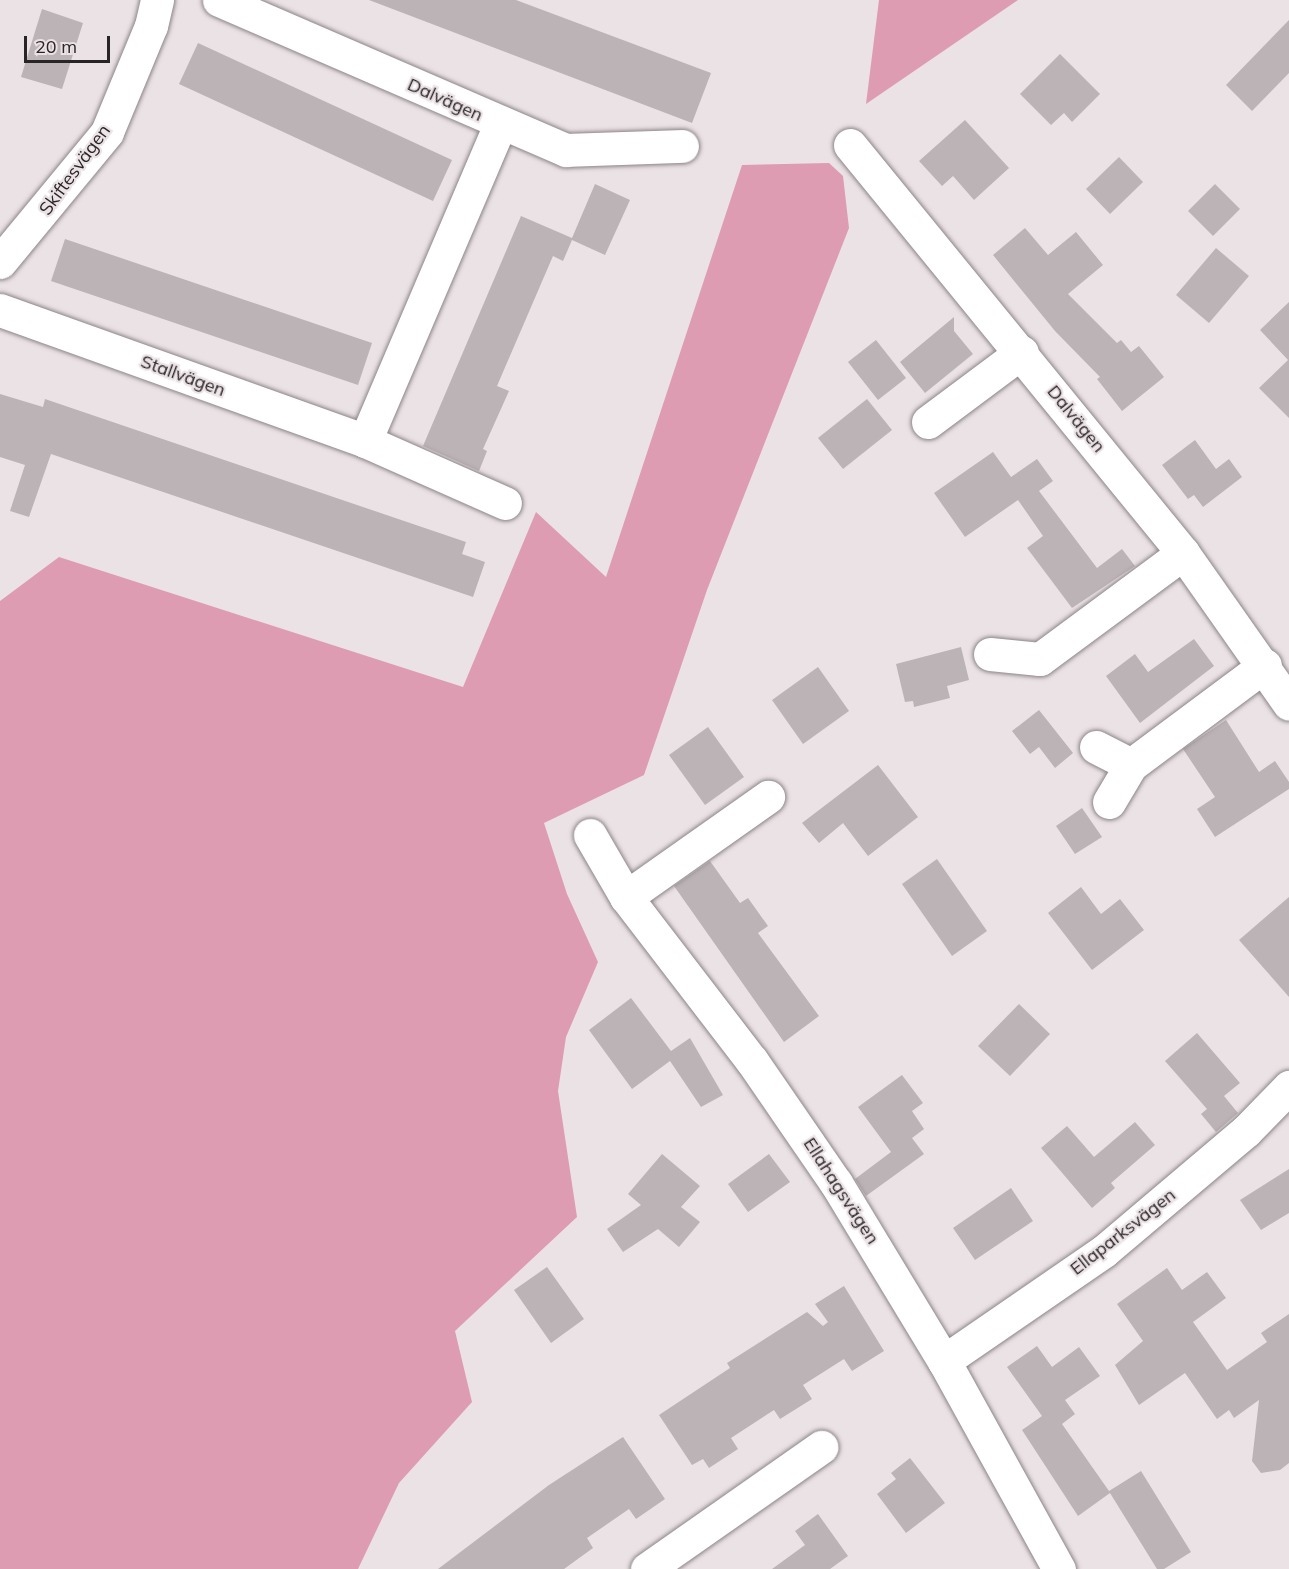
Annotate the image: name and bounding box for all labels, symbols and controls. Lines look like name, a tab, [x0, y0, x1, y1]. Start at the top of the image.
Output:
scale bar	[27, 24, 112, 62]
text: 20 m	[35, 35, 77, 58]
street label: Dalvägen	[404, 74, 486, 126]
street label: Skiftesvägen	[35, 120, 115, 220]
street label: Stallvägen	[138, 351, 228, 401]
street label: Dalvägen	[1042, 381, 1110, 457]
street label: Ellahagsvägen	[799, 1134, 883, 1248]
street label: Ellaparksvägen	[1066, 1184, 1180, 1280]

